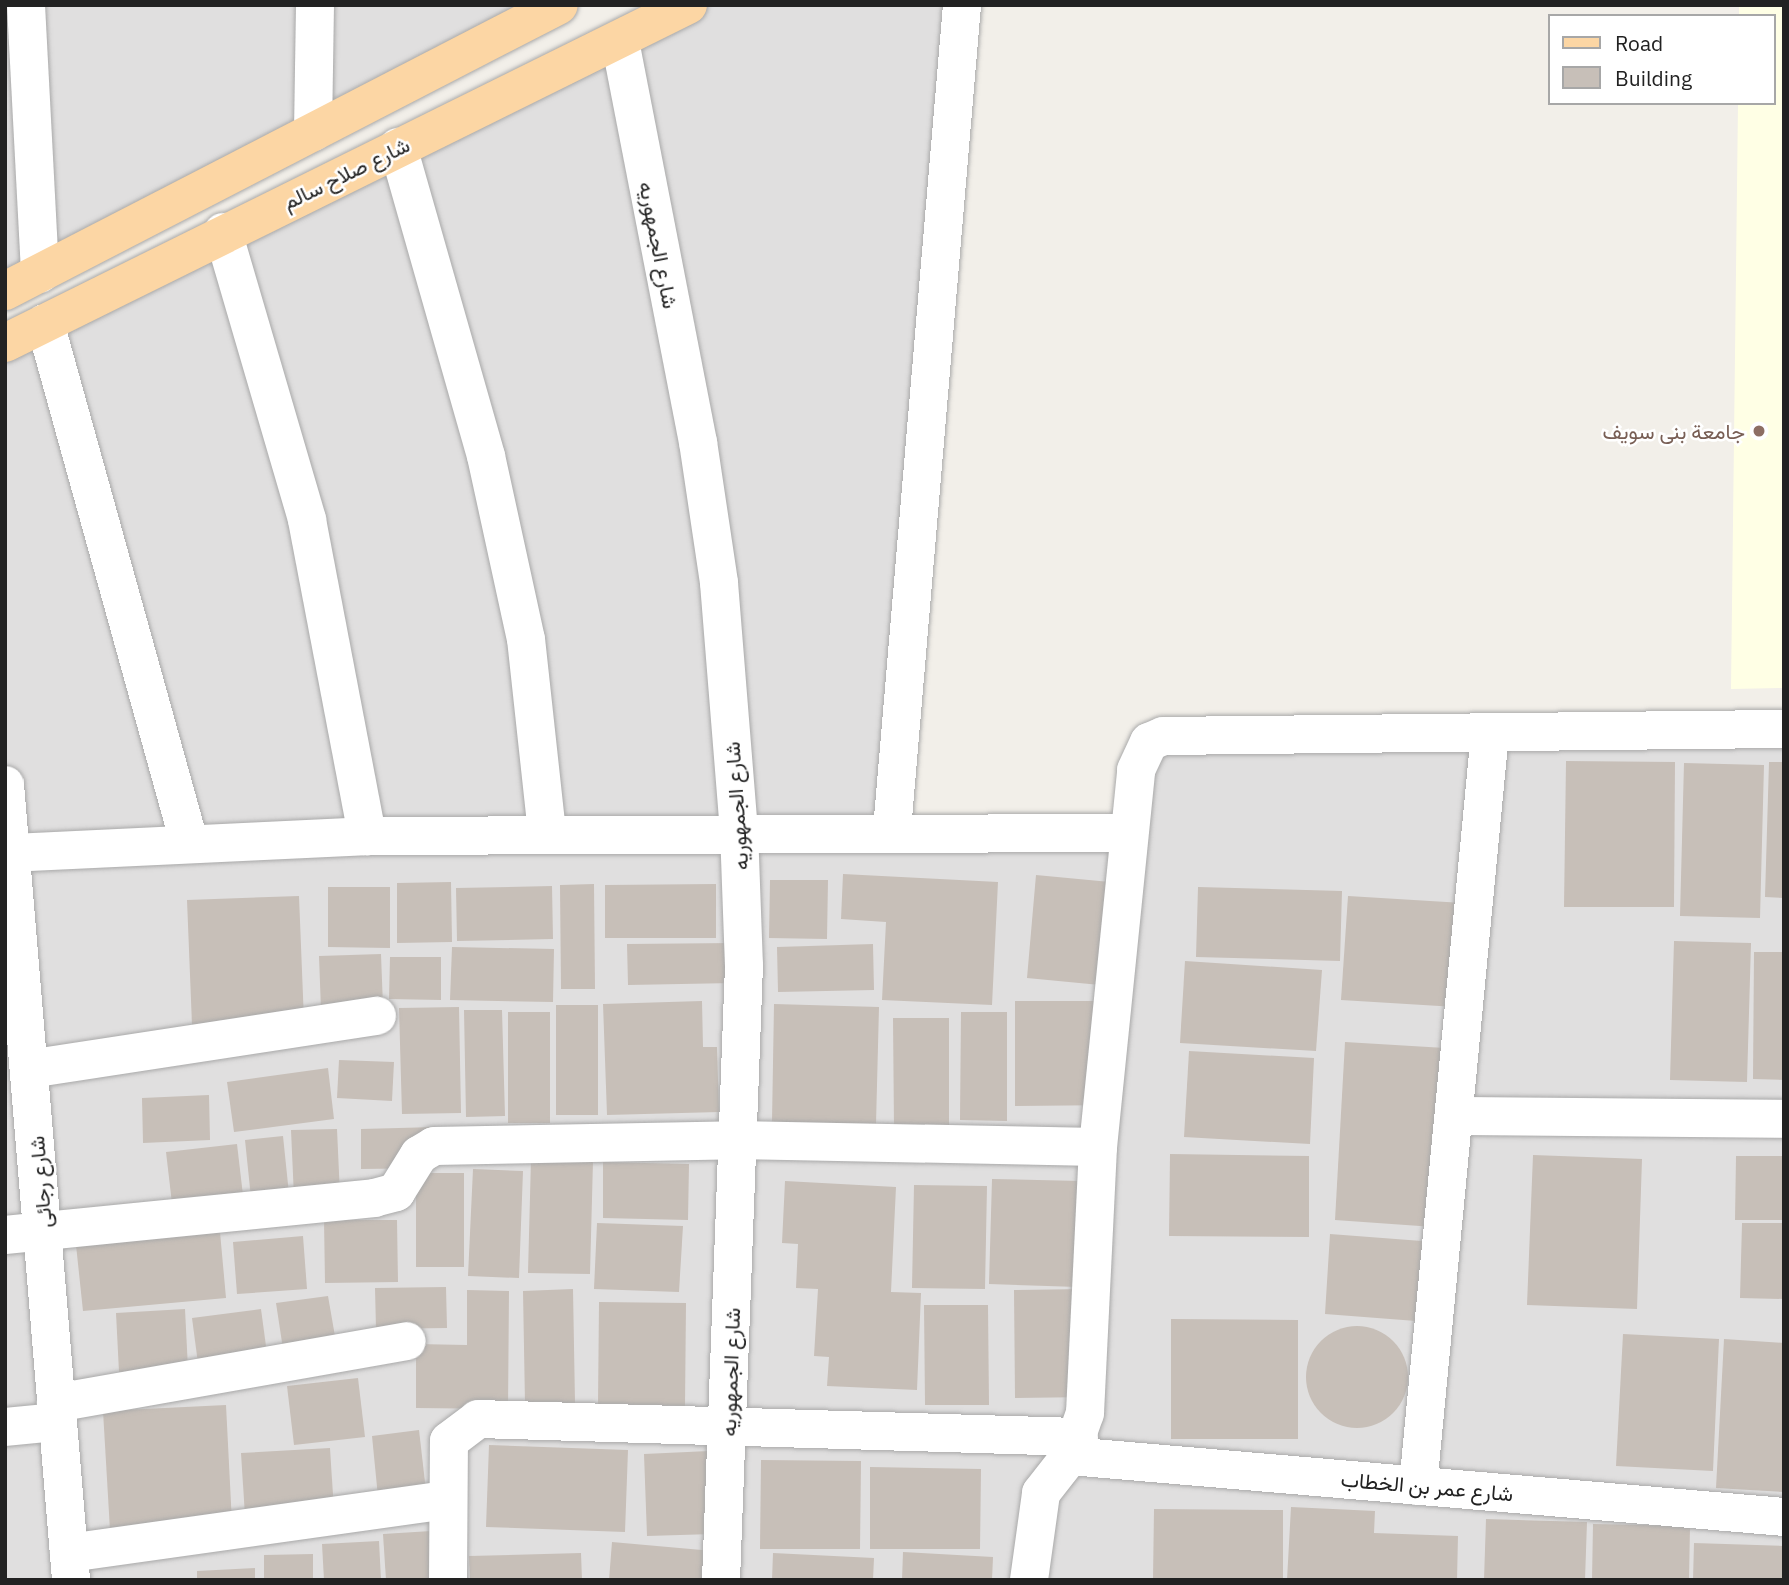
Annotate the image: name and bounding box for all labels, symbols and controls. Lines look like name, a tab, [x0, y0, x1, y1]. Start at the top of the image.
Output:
legend	[1548, 14, 1775, 105]
text: Road	[1615, 29, 1663, 57]
text: Building	[1615, 64, 1692, 92]
street label: شارع صلاح سالم	[279, 131, 413, 215]
street label: شارع الجمهوريه	[634, 179, 684, 311]
place label: جامعة بنى سويف	[1603, 418, 1745, 444]
marker: جامعة بنى سويف	[1751, 423, 1767, 439]
street label: شارع الجمهوريه	[719, 741, 753, 871]
street label: شارع رجائى	[23, 1135, 57, 1229]
street label: شارع الجمهوريه	[715, 1307, 745, 1437]
street label: شارع عمر بن الخطاب	[1340, 1466, 1514, 1506]

